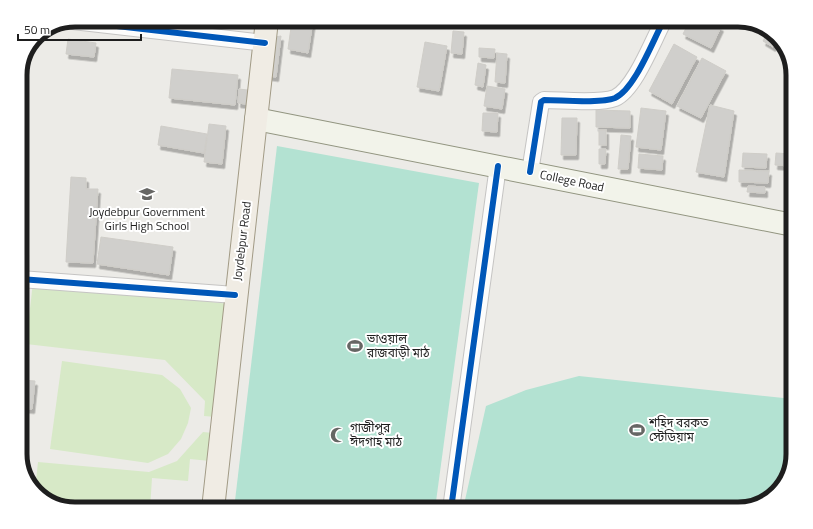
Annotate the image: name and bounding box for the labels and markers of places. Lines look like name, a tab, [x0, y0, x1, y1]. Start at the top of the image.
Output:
school or university icon: Joydebpur Government Girls High School	[138, 185, 156, 203]
place label: Joydebpur Government Girls High School	[89, 202, 206, 235]
place label: ভাওয়াল রাজবাড়ী মাঠ	[366, 329, 430, 362]
sports icon: ভাওয়াল রাজবাড়ী মাঠ	[346, 337, 364, 355]
place label: শহিদ বরকত স্টেডিয়াম	[648, 413, 709, 446]
place label: গাজীপুর ঈদগাহ মাঠ	[349, 418, 402, 451]
sports icon: শহিদ বরকত স্টেডিয়াম	[628, 421, 646, 439]
mosque icon: গাজীপুর ঈদগাহ মাঠ	[329, 426, 347, 444]

